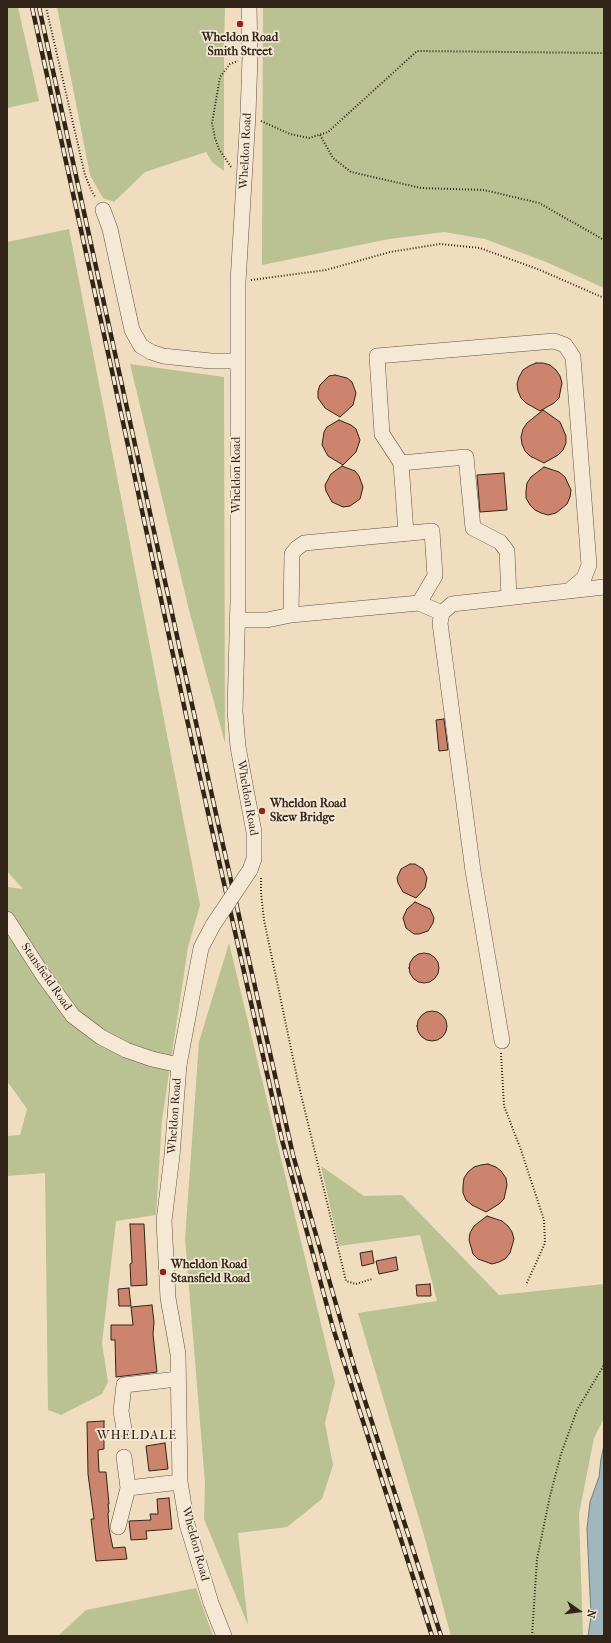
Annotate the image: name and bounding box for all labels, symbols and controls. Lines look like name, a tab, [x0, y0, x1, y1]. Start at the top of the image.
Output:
marker: Wheldon Road Smith Street	[235, 19, 245, 29]
place label: Wheldon Road Smith Street	[202, 31, 278, 59]
street label: Wheldon Road	[237, 112, 255, 190]
street label: Wheldon Road	[230, 437, 244, 513]
street label: Wheldon Road	[233, 759, 261, 837]
place label: Wheldon Road Skew Bridge	[270, 797, 346, 825]
marker: Wheldon Road Skew Bridge	[257, 806, 267, 816]
street label: Stansfield Road	[17, 940, 75, 1014]
street label: Wheldon Road	[165, 1077, 185, 1155]
place label: Wheldon Road Stansfield Road	[171, 1258, 250, 1286]
marker: Wheldon Road Stansfield Road	[158, 1267, 168, 1277]
district label: WHELDALE	[97, 1428, 177, 1444]
street label: Wheldon Road	[178, 1505, 212, 1583]
north arrow	[559, 1591, 599, 1631]
text: N	[584, 1608, 598, 1620]

